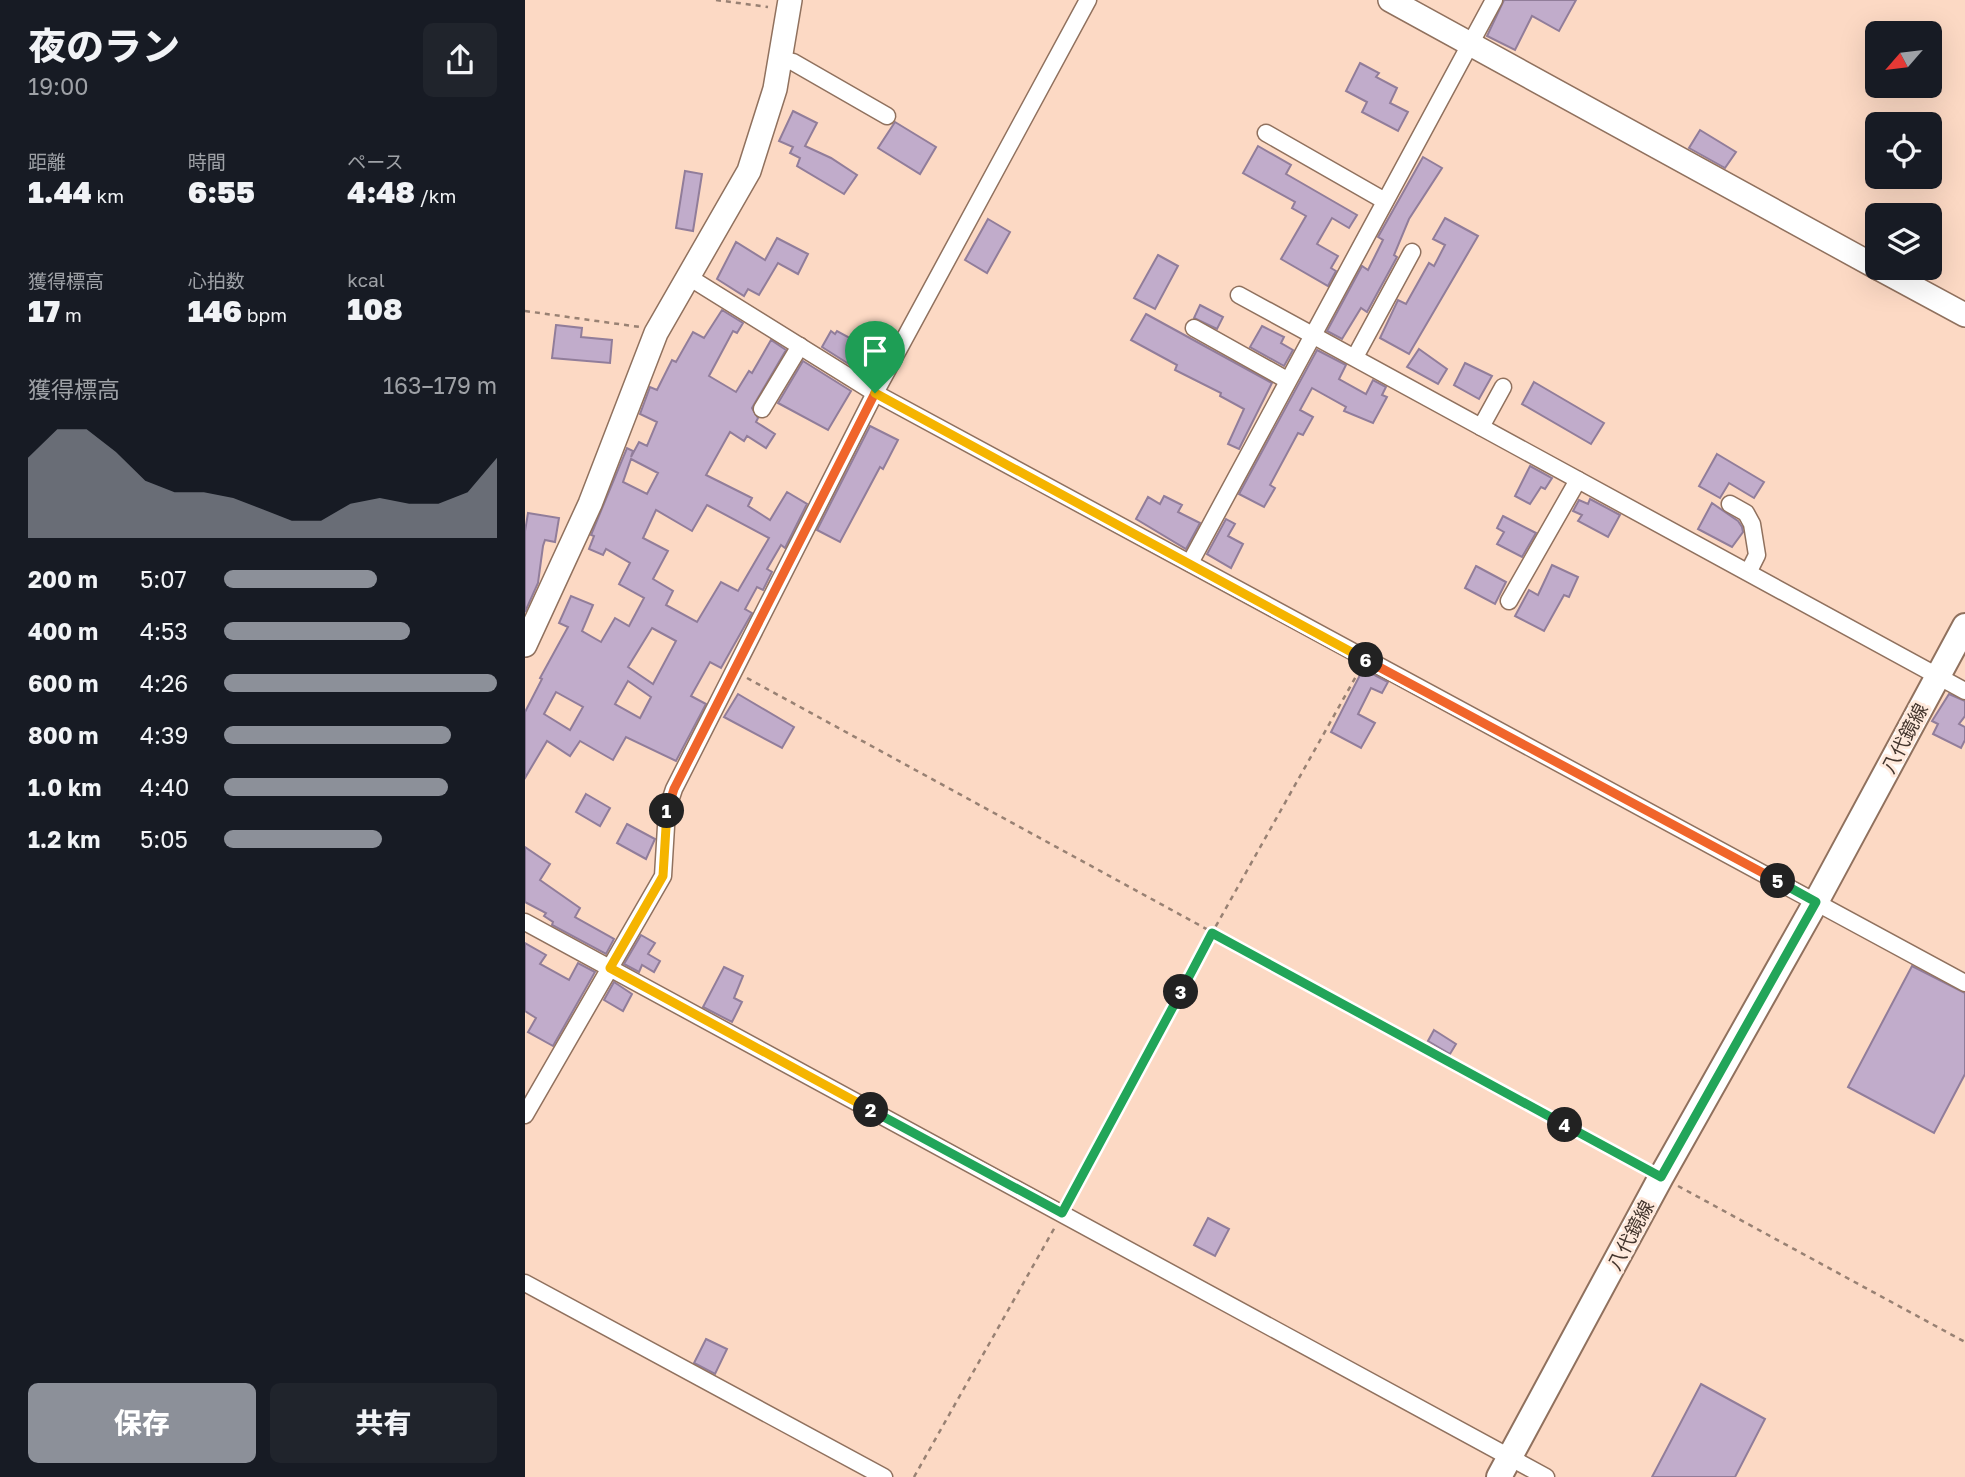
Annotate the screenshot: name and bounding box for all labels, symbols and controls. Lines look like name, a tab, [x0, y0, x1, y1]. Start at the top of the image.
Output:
north arrow	[1865, 21, 1943, 98]
map controls	[1865, 21, 1942, 280]
text: 夜のラン	[28, 23, 180, 68]
button: share	[423, 23, 497, 97]
text: 19:00	[28, 72, 89, 100]
button: locate	[1865, 112, 1942, 189]
text: 距離	[28, 150, 66, 173]
text: 時間	[188, 150, 226, 173]
text: ペース	[347, 150, 403, 173]
text: 1.44	[28, 174, 92, 210]
text: 6:55	[188, 174, 255, 210]
text: 4:48	[347, 174, 415, 210]
text: km	[92, 184, 124, 207]
text: /km	[415, 184, 456, 207]
button: layers	[1865, 203, 1942, 280]
text: kcal	[347, 268, 385, 291]
text: 獲得標高	[28, 269, 104, 292]
text: 心拍数	[188, 269, 245, 292]
text: 108	[347, 291, 403, 327]
text: 17	[28, 293, 60, 329]
text: 146	[188, 293, 242, 329]
text: m	[60, 303, 82, 326]
text: bpm	[242, 303, 287, 326]
pin	[845, 321, 905, 393]
icon: arrive	[856, 332, 894, 370]
text: 163–179 m	[383, 371, 497, 399]
text: 獲得標高	[28, 375, 120, 403]
text: 200 m	[28, 565, 98, 593]
text: 5:07	[140, 565, 187, 593]
text: 400 m	[28, 617, 98, 645]
text: 4:53	[140, 617, 188, 645]
pin: 6	[1349, 642, 1383, 678]
text: 6	[1359, 648, 1372, 671]
text: 600 m	[28, 669, 98, 697]
text: 4:26	[140, 669, 188, 697]
street label: 八代鏡線	[1876, 699, 1932, 777]
text: 800 m	[28, 721, 99, 749]
text: 4:39	[140, 721, 188, 749]
text: 1.0 km	[28, 773, 101, 801]
text: 4:40	[140, 773, 189, 801]
pin: 1	[649, 794, 685, 828]
text: 1	[662, 799, 671, 822]
text: 1.2 km	[28, 825, 100, 853]
text: 5:05	[140, 825, 188, 853]
pin: 5	[1761, 864, 1795, 898]
text: 5	[1772, 869, 1783, 892]
pin: 3	[1163, 974, 1199, 1010]
text: 3	[1175, 980, 1186, 1003]
pin: 2	[853, 1092, 889, 1128]
text: 2	[865, 1098, 876, 1121]
pin: 4	[1548, 1108, 1583, 1142]
text: 4	[1559, 1113, 1570, 1136]
street label: 八代鏡線	[1602, 1196, 1658, 1274]
button: 保存	[28, 1383, 256, 1463]
button: 共有	[270, 1383, 497, 1463]

